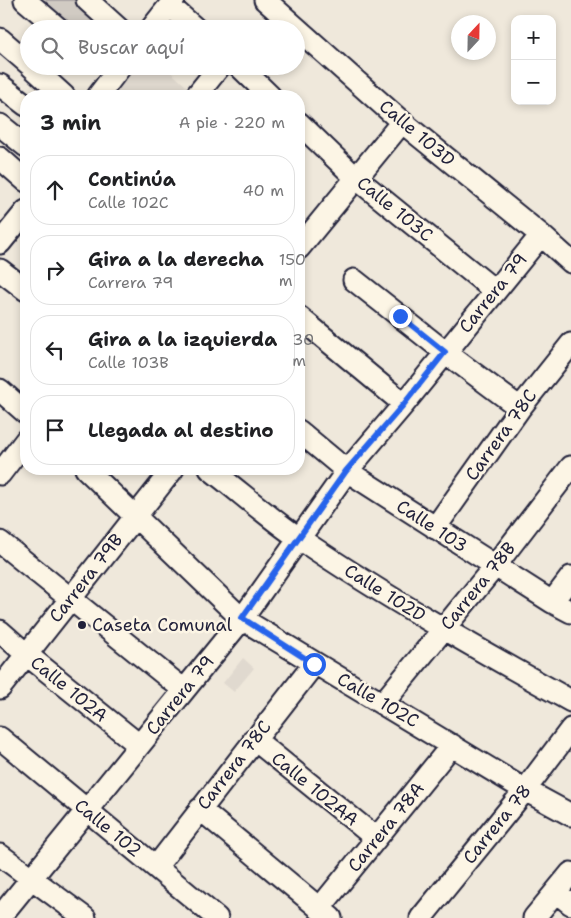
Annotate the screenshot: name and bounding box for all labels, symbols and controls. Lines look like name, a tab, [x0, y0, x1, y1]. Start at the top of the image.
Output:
north arrow	[451, 15, 496, 60]
map controls	[511, 15, 556, 105]
button: +	[511, 15, 556, 60]
search box	[20, 20, 305, 75]
icon: search	[38, 34, 66, 62]
text: Buscar aquí	[78, 35, 184, 60]
button: −	[511, 60, 556, 105]
street label: Calle 103D	[374, 94, 460, 172]
text: 3 min	[40, 109, 101, 137]
text: A pie · 220 m	[179, 112, 285, 133]
text: Continúa	[88, 167, 176, 192]
street label: Calle 103C	[352, 171, 438, 247]
icon: ahead	[41, 176, 69, 204]
text: 40 m	[242, 180, 284, 201]
text: Calle 102C	[88, 192, 169, 213]
text: Gira a la derecha	[88, 247, 264, 272]
street label: Carrera 79	[453, 248, 533, 338]
text: 150 m	[279, 249, 306, 291]
icon: right	[41, 256, 69, 284]
text: Carrera 79	[88, 272, 174, 293]
route end	[389, 305, 412, 328]
text: Gira a la izquierda	[88, 327, 277, 352]
text: 30 m	[292, 329, 314, 371]
icon: left	[41, 336, 69, 364]
text: Calle 103B	[88, 352, 169, 373]
street label: Carrera 78C	[460, 385, 542, 485]
icon: arrive	[41, 416, 69, 444]
text: Llegada al destino	[88, 418, 274, 443]
street label: Calle 103	[392, 494, 472, 558]
street label: Carrera 79B	[44, 529, 128, 627]
street label: Carrera 78B	[435, 537, 521, 635]
street label: Calle 102D	[340, 559, 430, 628]
place label: Caseta Comunal	[92, 613, 233, 637]
marker: Caseta Comunal	[76, 619, 88, 631]
street label: Carrera 79	[140, 650, 220, 740]
street label: Calle 102A	[26, 651, 112, 727]
route start	[303, 653, 326, 676]
street label: Calle 102C	[333, 667, 423, 733]
street label: Carrera 78C	[192, 715, 276, 815]
street label: Calle 102AA	[267, 747, 363, 831]
street label: Carrera 78A	[342, 777, 430, 877]
street label: Carrera 78	[457, 779, 537, 869]
street label: Calle 102	[69, 793, 147, 863]

